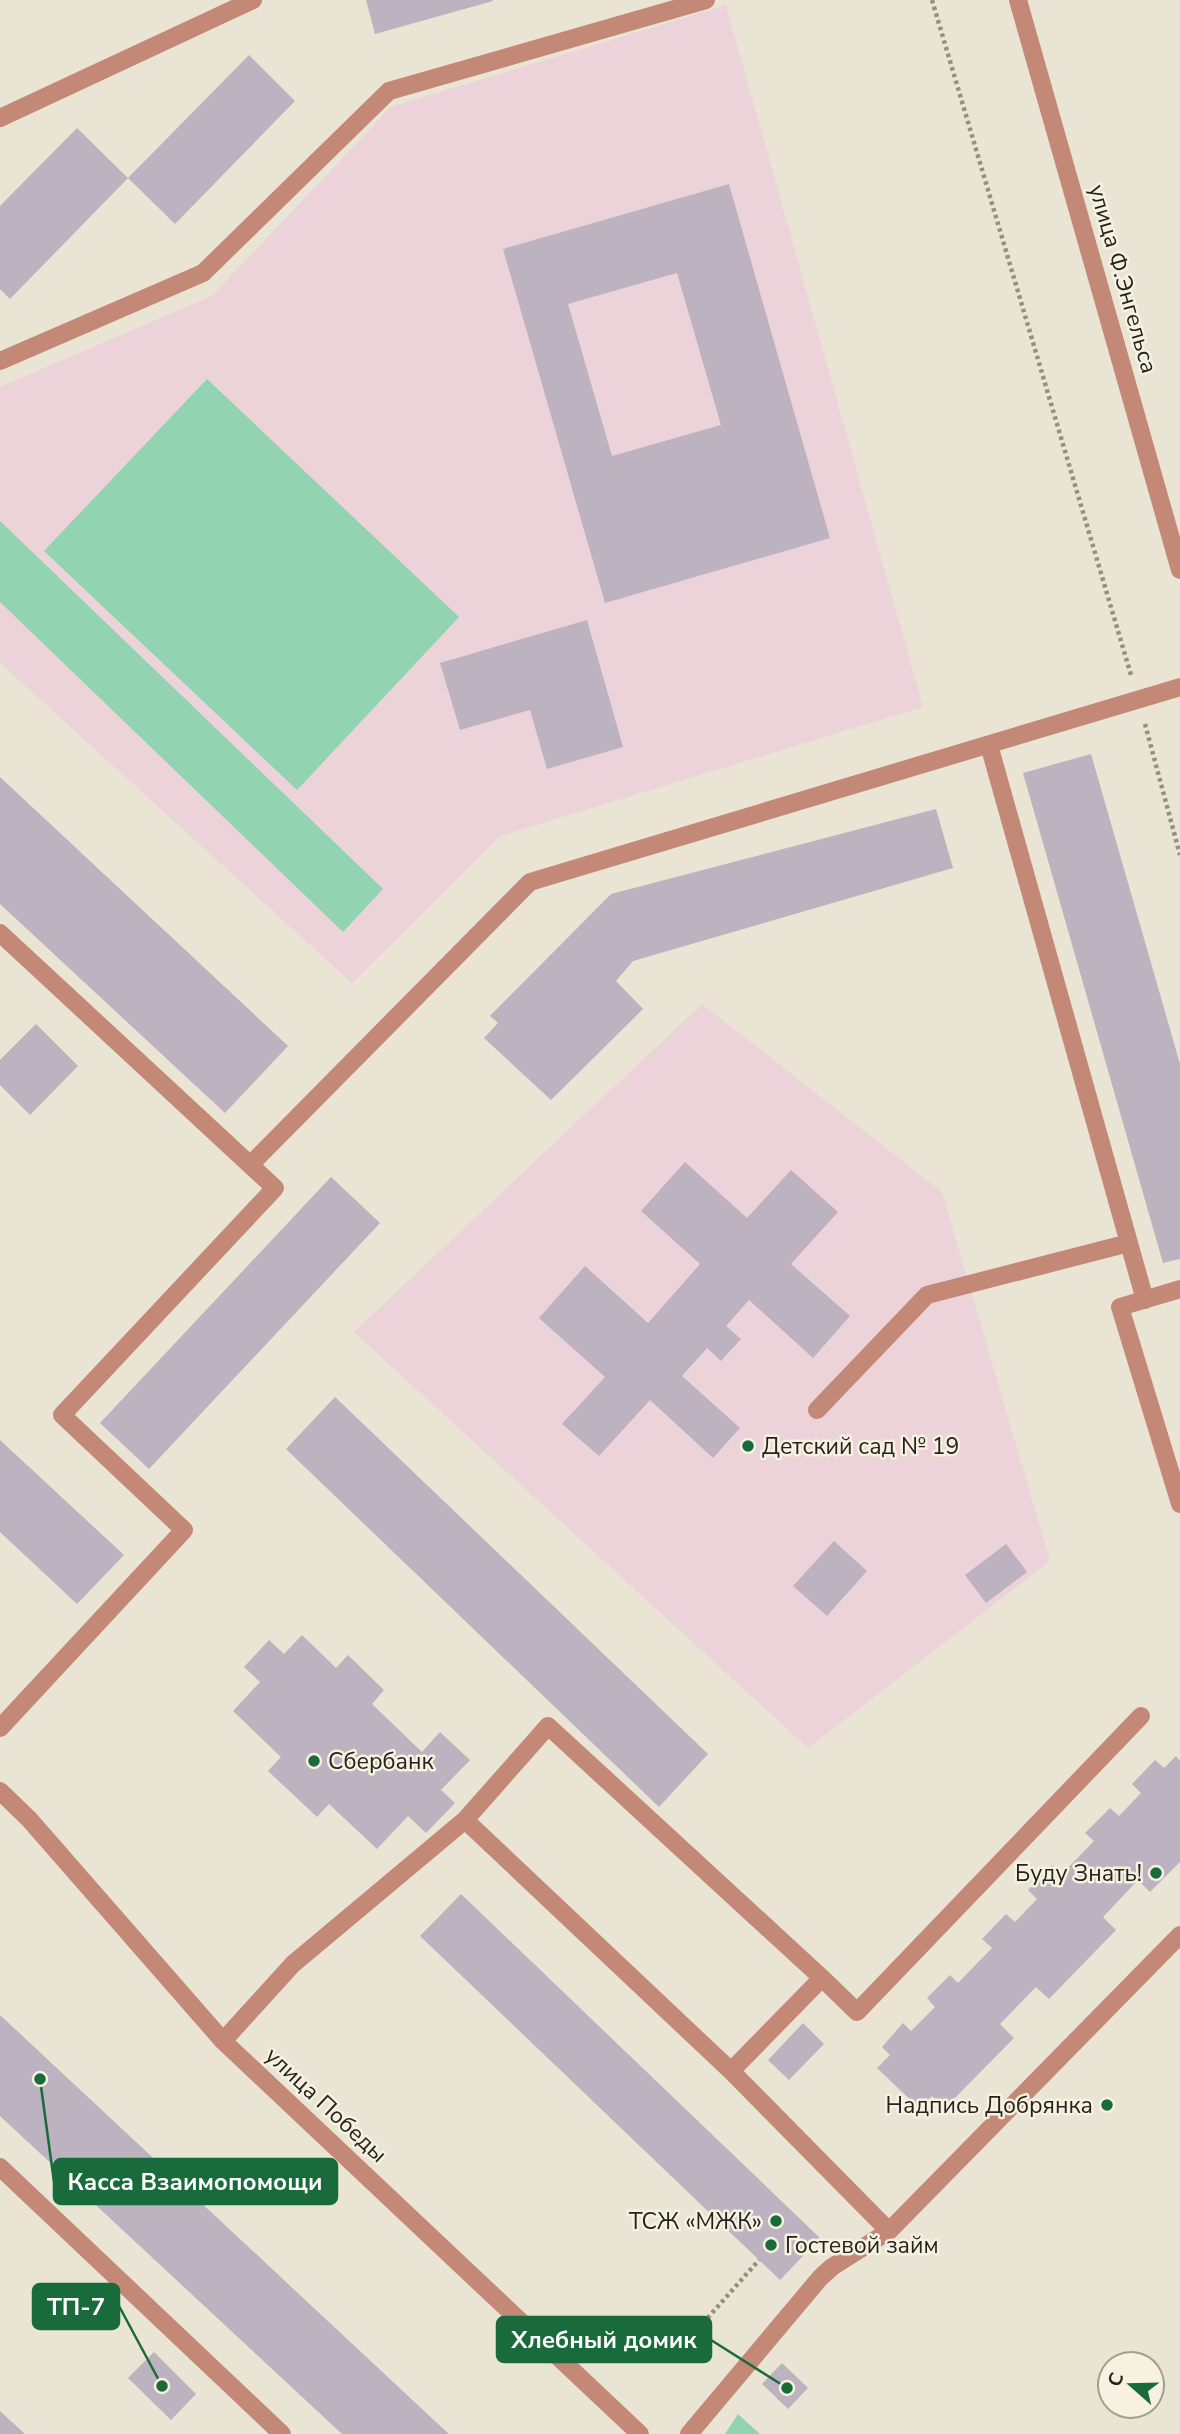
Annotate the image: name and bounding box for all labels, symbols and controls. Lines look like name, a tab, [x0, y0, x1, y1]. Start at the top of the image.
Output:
street label: улица Ф.Энгельса	[1081, 181, 1165, 377]
place label: Детский сад № 19	[762, 1431, 959, 1462]
marker: Детский сад № 19	[740, 1438, 756, 1454]
place label: Сбербанк	[328, 1746, 435, 1777]
marker: Сбербанк	[306, 1753, 322, 1769]
place label: Буду Знать!	[1015, 1858, 1142, 1889]
marker: Буду Знать!	[1148, 1865, 1164, 1881]
street label: улица Победы	[258, 2040, 394, 2170]
place label: Надпись Добрянка	[886, 2090, 1093, 2121]
marker: Надпись Добрянка	[1099, 2097, 1115, 2113]
callout: Касса Взаимопомощи	[54, 2159, 337, 2204]
text: Касса Взаимопомощи	[68, 2166, 322, 2198]
place label: ТСЖ «МЖК»	[629, 2206, 762, 2237]
marker: ТСЖ «МЖК»	[768, 2213, 784, 2229]
place label: Гостевой займ	[785, 2230, 939, 2261]
marker: Гостевой займ	[763, 2237, 779, 2253]
callout: ТП-7	[33, 2284, 119, 2329]
text: ТП-7	[47, 2291, 105, 2323]
callout: Хлебный домик	[497, 2317, 711, 2362]
text: Хлебный домик	[510, 2324, 697, 2356]
north arrow	[1096, 2350, 1166, 2420]
text: С	[1102, 2369, 1130, 2390]

